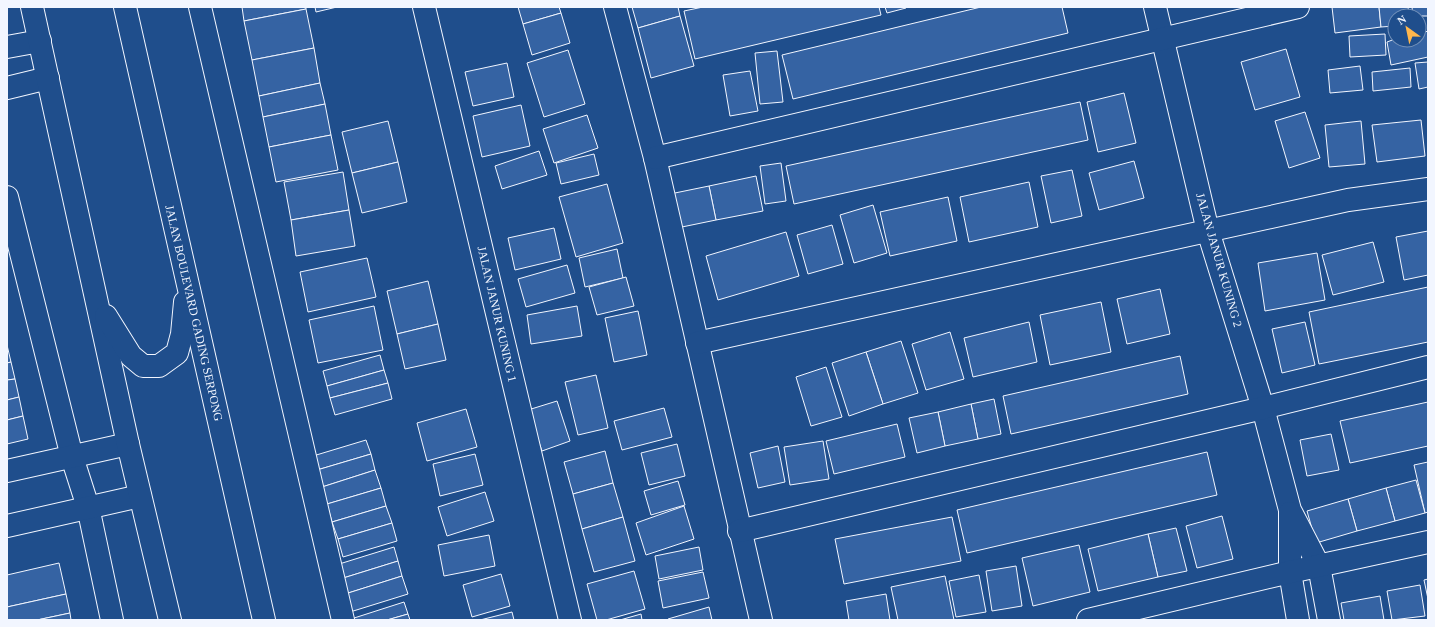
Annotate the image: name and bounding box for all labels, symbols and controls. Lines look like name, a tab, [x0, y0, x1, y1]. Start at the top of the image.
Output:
north arrow	[1387, 8, 1427, 48]
text: N	[1395, 12, 1408, 27]
street label: JALAN JANUR KUNING 2	[1193, 191, 1245, 329]
street label: JALAN BOULEVARD GADING SERPONG	[162, 204, 226, 423]
street label: JALAN JANUR KUNING 1	[475, 245, 519, 383]

